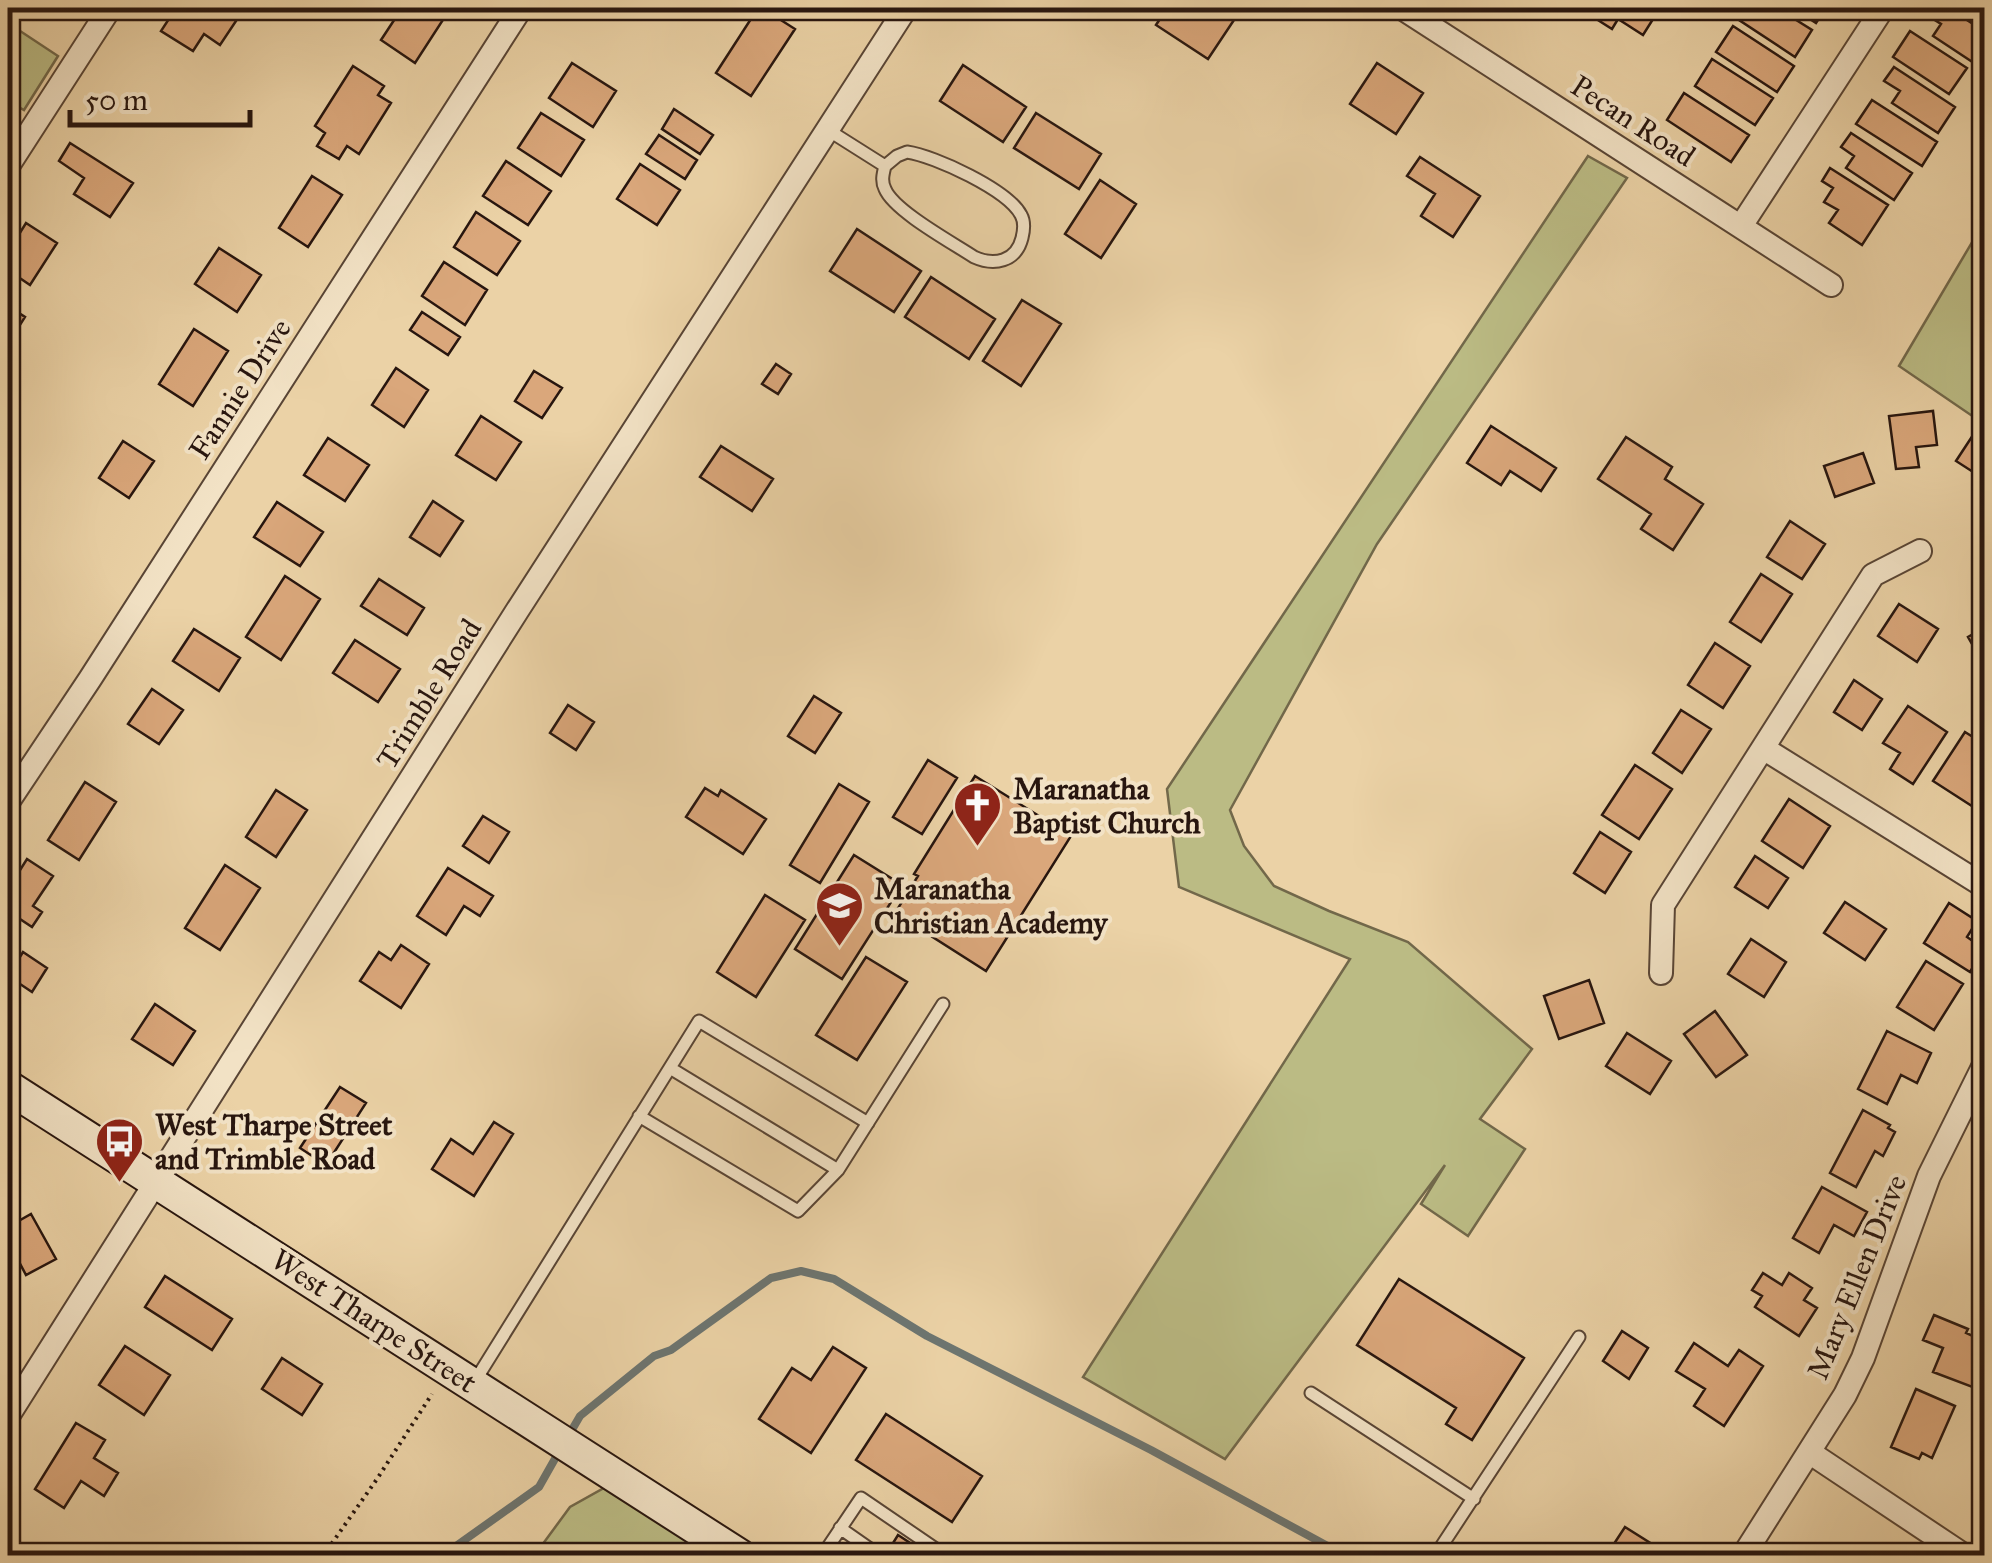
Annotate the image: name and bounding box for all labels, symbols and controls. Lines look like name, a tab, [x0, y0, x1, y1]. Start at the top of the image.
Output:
scale bar	[70, 65, 250, 127]
street label: Pecan Road	[1564, 68, 1702, 174]
text: 50 m	[85, 82, 148, 118]
street label: Fannie Drive	[181, 312, 299, 466]
street label: Trimble Road	[369, 612, 489, 776]
place label: Maranatha Baptist Church	[1013, 771, 1201, 841]
church icon: Maranatha Baptist Church	[952, 780, 1004, 848]
place label: Maranatha Christian Academy	[874, 871, 1108, 941]
school or university icon: Maranatha Christian Academy	[813, 880, 865, 948]
place label: West Tharpe Street and Trimble Road	[155, 1107, 393, 1177]
bus stop icon: West Tharpe Street and Trimble Road	[94, 1116, 146, 1184]
street label: Mary Ellen Drive	[1800, 1169, 1914, 1385]
street label: West Tharpe Street	[265, 1241, 484, 1401]

